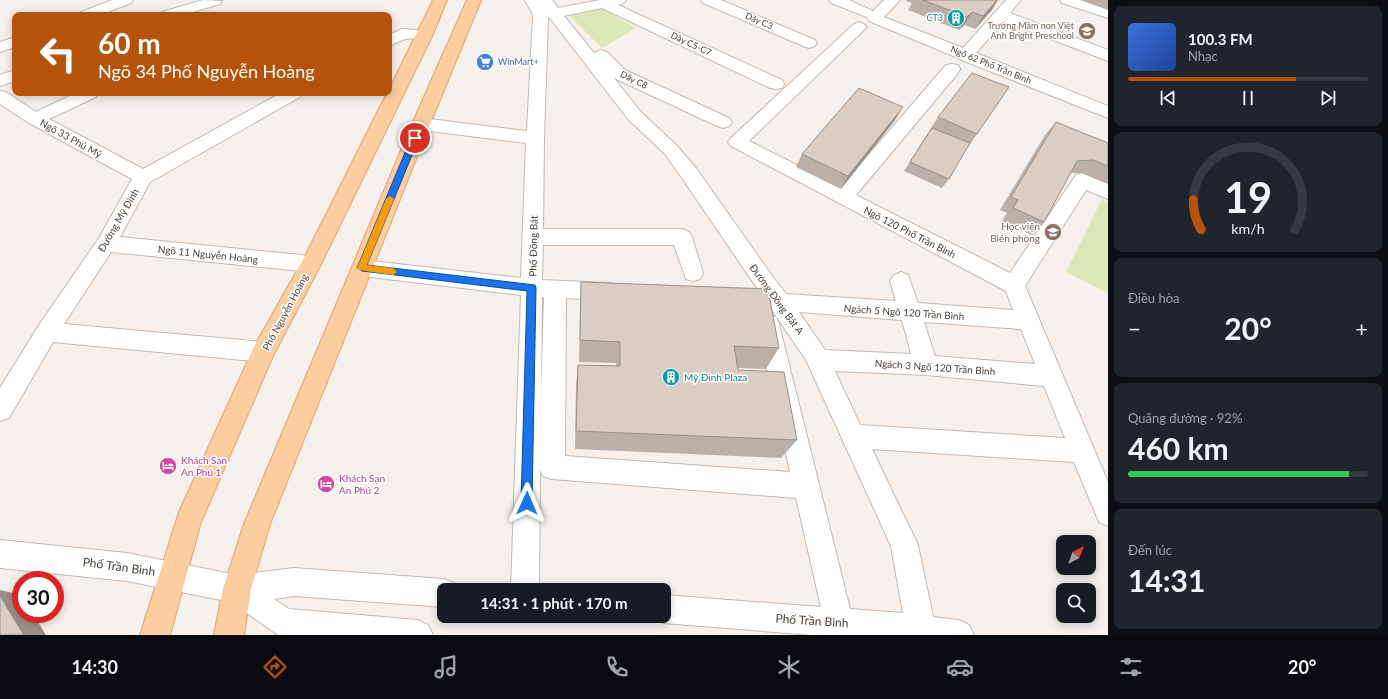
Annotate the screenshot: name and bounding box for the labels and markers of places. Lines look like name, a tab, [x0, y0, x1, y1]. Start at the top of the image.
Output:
building icon: CT3	[946, 8, 966, 28]
place label: CT3	[926, 12, 943, 23]
place label: Trường Mầm non Việt Anh Bright Preschool	[987, 20, 1075, 41]
school or university icon: Trường Mầm non Việt Anh Bright Preschool	[1077, 21, 1097, 41]
supermarket icon: WinMart+	[475, 52, 495, 72]
place label: WinMart+	[498, 56, 539, 67]
pin	[398, 121, 432, 155]
place label: Học viện Biên phòng	[990, 220, 1040, 244]
school or university icon: Học viện Biên phòng	[1043, 222, 1063, 242]
building icon: Mỹ Đình Plaza	[661, 367, 681, 387]
place label: Mỹ Đình Plaza	[684, 371, 747, 383]
place label: Khách Sạn An Phú 1	[181, 454, 227, 478]
hotel icon: Khách Sạn An Phú 1	[158, 456, 178, 476]
place label: Khách Sạn An Phú 2	[339, 472, 385, 496]
hotel icon: Khách Sạn An Phú 2	[316, 474, 336, 494]

